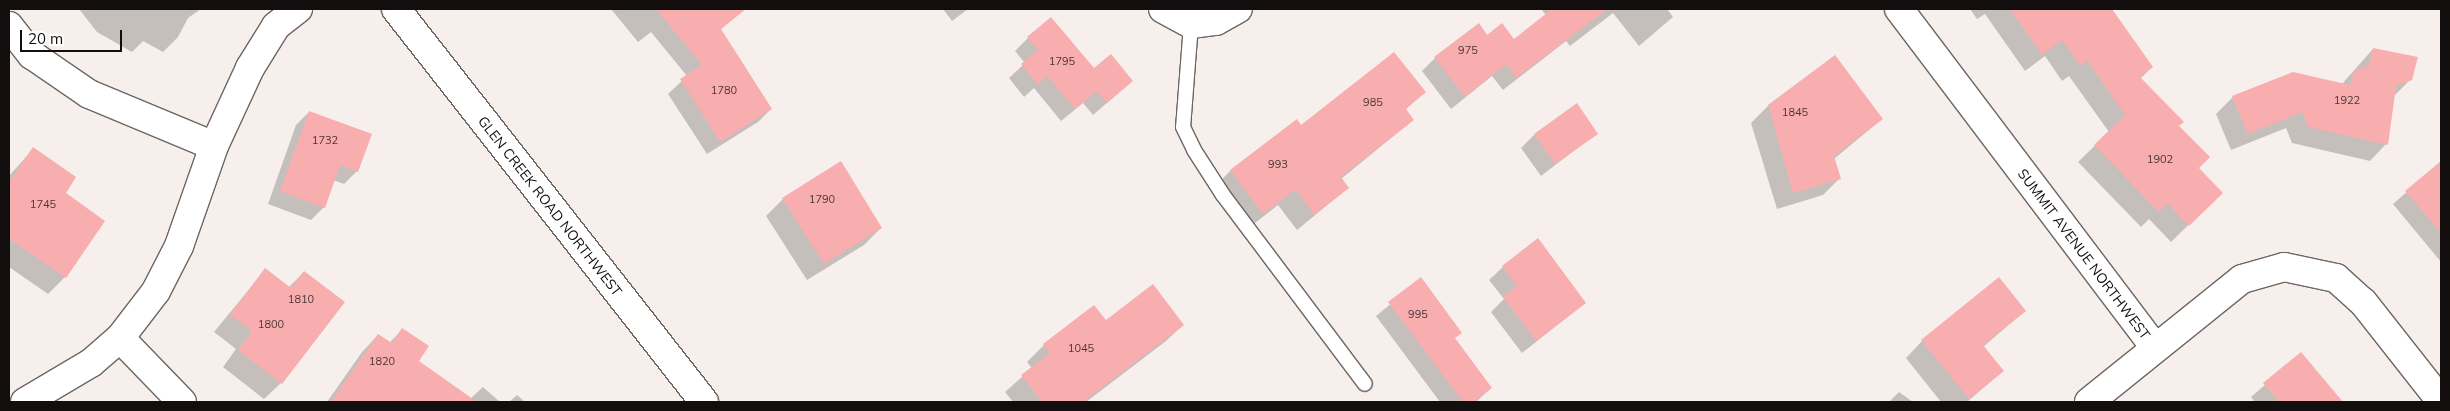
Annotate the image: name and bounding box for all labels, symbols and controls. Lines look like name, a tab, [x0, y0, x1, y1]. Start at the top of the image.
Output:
scale bar	[22, 20, 125, 52]
text: 20 m	[28, 29, 63, 48]
house number: 975	[1458, 43, 1478, 57]
house number: 1795	[1049, 54, 1075, 68]
house number: 1780	[711, 83, 737, 97]
house number: 1922	[2334, 93, 2360, 107]
house number: 985	[1363, 95, 1383, 109]
house number: 1845	[1782, 105, 1808, 119]
street label: GLEN CREEK ROAD NORTHWEST	[475, 113, 625, 299]
house number: 1732	[312, 133, 338, 147]
house number: 1902	[2147, 152, 2173, 166]
house number: 993	[1268, 157, 1288, 171]
street label: SUMMIT AVENUE NORTHWEST	[2014, 165, 2154, 343]
house number: 1790	[809, 192, 835, 206]
house number: 1745	[30, 197, 56, 211]
house number: 1810	[288, 292, 314, 306]
house number: 995	[1408, 307, 1428, 321]
house number: 1800	[258, 317, 284, 331]
house number: 1045	[1068, 341, 1094, 355]
house number: 1820	[369, 354, 395, 368]

